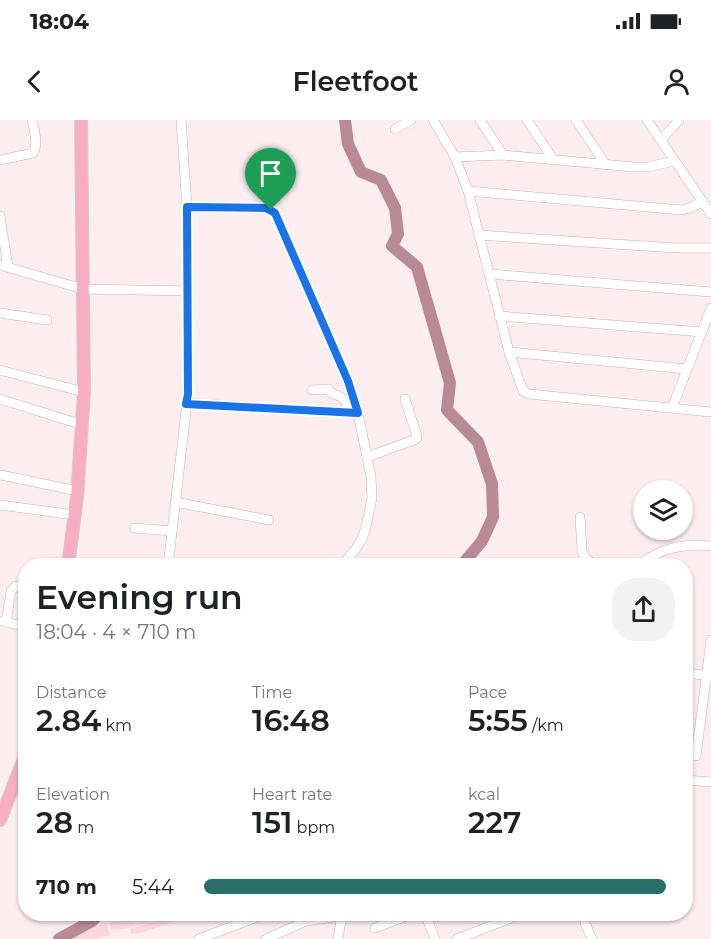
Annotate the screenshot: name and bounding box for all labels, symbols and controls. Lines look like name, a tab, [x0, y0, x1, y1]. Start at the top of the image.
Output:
text: 18:04	[30, 8, 89, 35]
icon: back	[18, 65, 51, 98]
text: Fleetfoot	[292, 65, 419, 98]
icon: person	[660, 65, 693, 98]
pin	[245, 148, 296, 210]
icon: arrive	[254, 157, 287, 190]
map controls	[633, 480, 693, 540]
button: layers	[633, 480, 693, 540]
text: Evening run	[36, 577, 243, 617]
button: share	[612, 578, 675, 641]
text: 18:04 · 4 × 710 m	[36, 620, 196, 644]
text: Distance	[36, 683, 106, 702]
text: Time	[252, 683, 292, 702]
text: Pace	[468, 683, 507, 702]
text: 2.84	[36, 702, 101, 739]
text: 16:48	[252, 702, 330, 739]
text: 5:55	[468, 702, 528, 739]
text: km	[101, 716, 132, 735]
text: /km	[528, 716, 564, 735]
text: Elevation	[36, 785, 110, 804]
text: Heart rate	[252, 785, 332, 804]
text: kcal	[468, 785, 500, 804]
text: 28	[36, 804, 73, 841]
text: 151	[252, 804, 292, 841]
text: 227	[468, 804, 521, 841]
text: m	[73, 818, 94, 837]
text: bpm	[292, 818, 335, 837]
text: 710 m	[36, 875, 97, 899]
text: 5:44	[132, 875, 174, 899]

